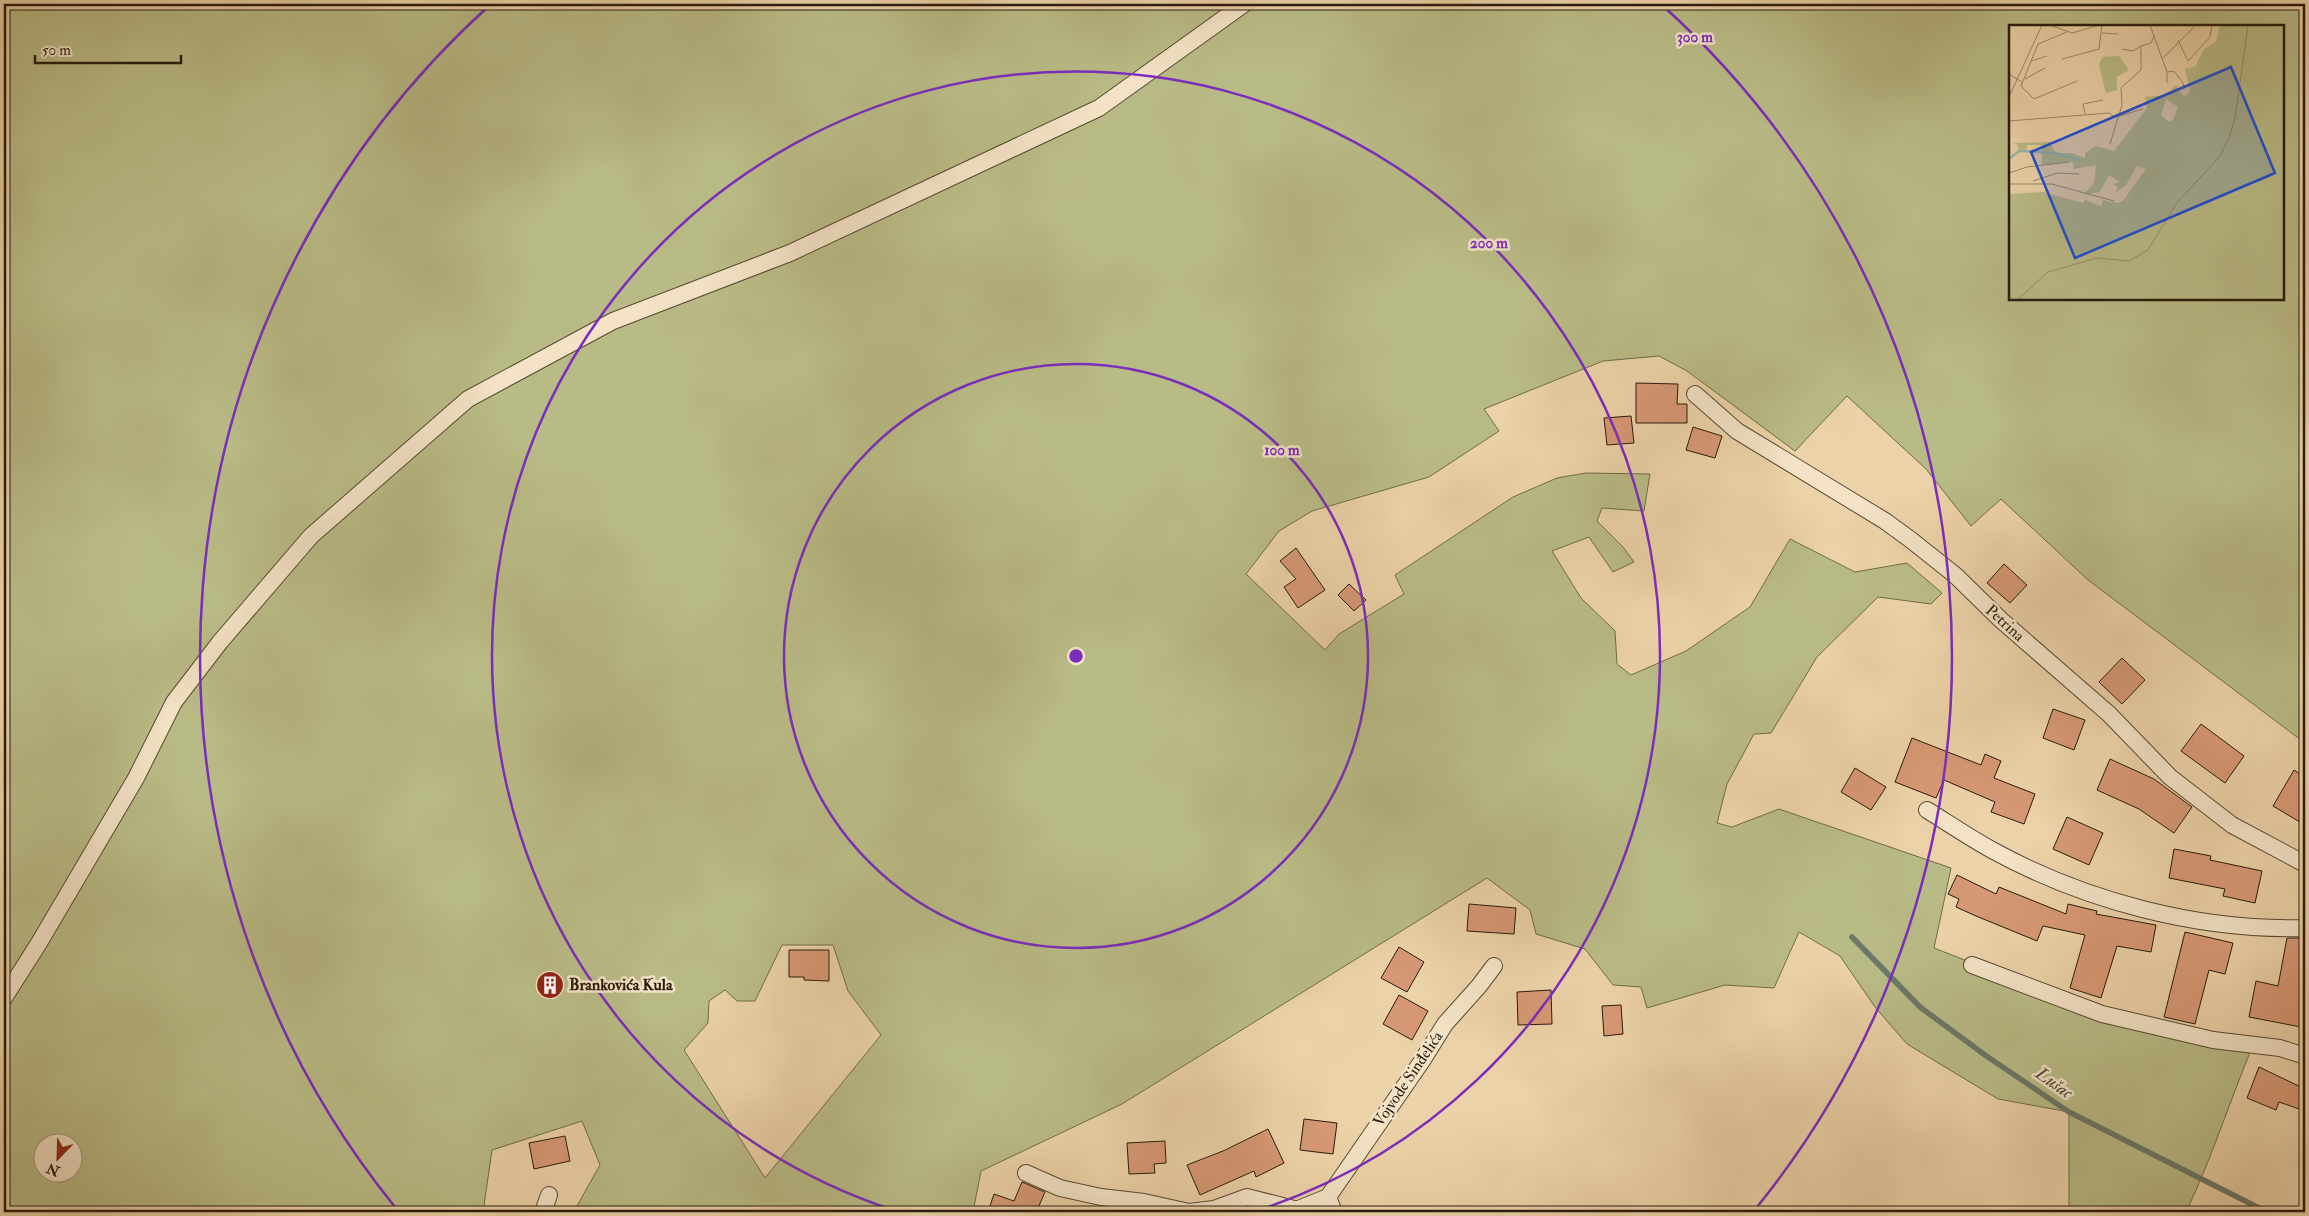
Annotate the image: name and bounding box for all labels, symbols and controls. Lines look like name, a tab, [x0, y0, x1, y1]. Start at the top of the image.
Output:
inset map	[2009, 25, 2284, 300]
text: 300 m	[1677, 28, 1713, 47]
scale bar	[35, 32, 181, 64]
text: 50 m	[42, 41, 71, 60]
text: 200 m	[1470, 234, 1508, 253]
text: 100 m	[1264, 441, 1300, 460]
street label: Petrina	[1981, 600, 2029, 646]
centre of rings	[1067, 647, 1085, 665]
building icon: Brankovića Kula	[535, 970, 565, 1000]
place label: Brankovića Kula	[569, 975, 673, 995]
street label: Vojvode Sinđelića	[1369, 1027, 1448, 1131]
water label: Lušac	[2030, 1061, 2078, 1104]
north arrow	[32, 1134, 82, 1184]
text: N	[44, 1159, 63, 1180]

